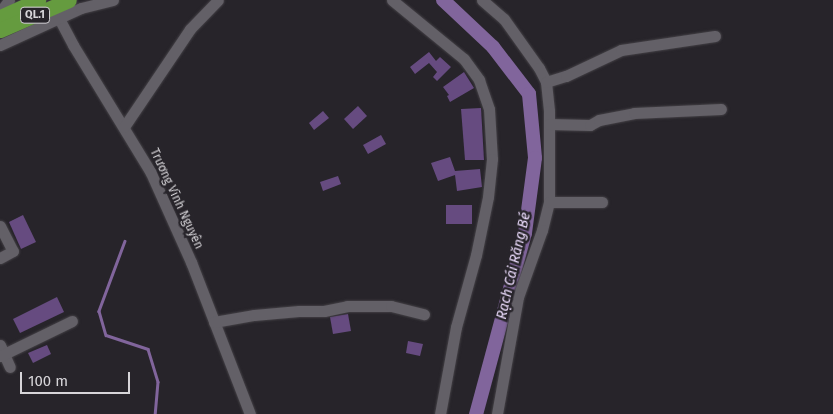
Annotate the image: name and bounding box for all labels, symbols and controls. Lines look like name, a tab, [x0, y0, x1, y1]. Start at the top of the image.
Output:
road number: QL.1	[20, 6, 50, 24]
street label: Trương Vĩnh Nguyên	[146, 146, 206, 252]
water label: Rạch Cái Răng Bé	[494, 211, 534, 321]
scale bar	[22, 362, 132, 394]
text: 100 m	[28, 372, 68, 390]

